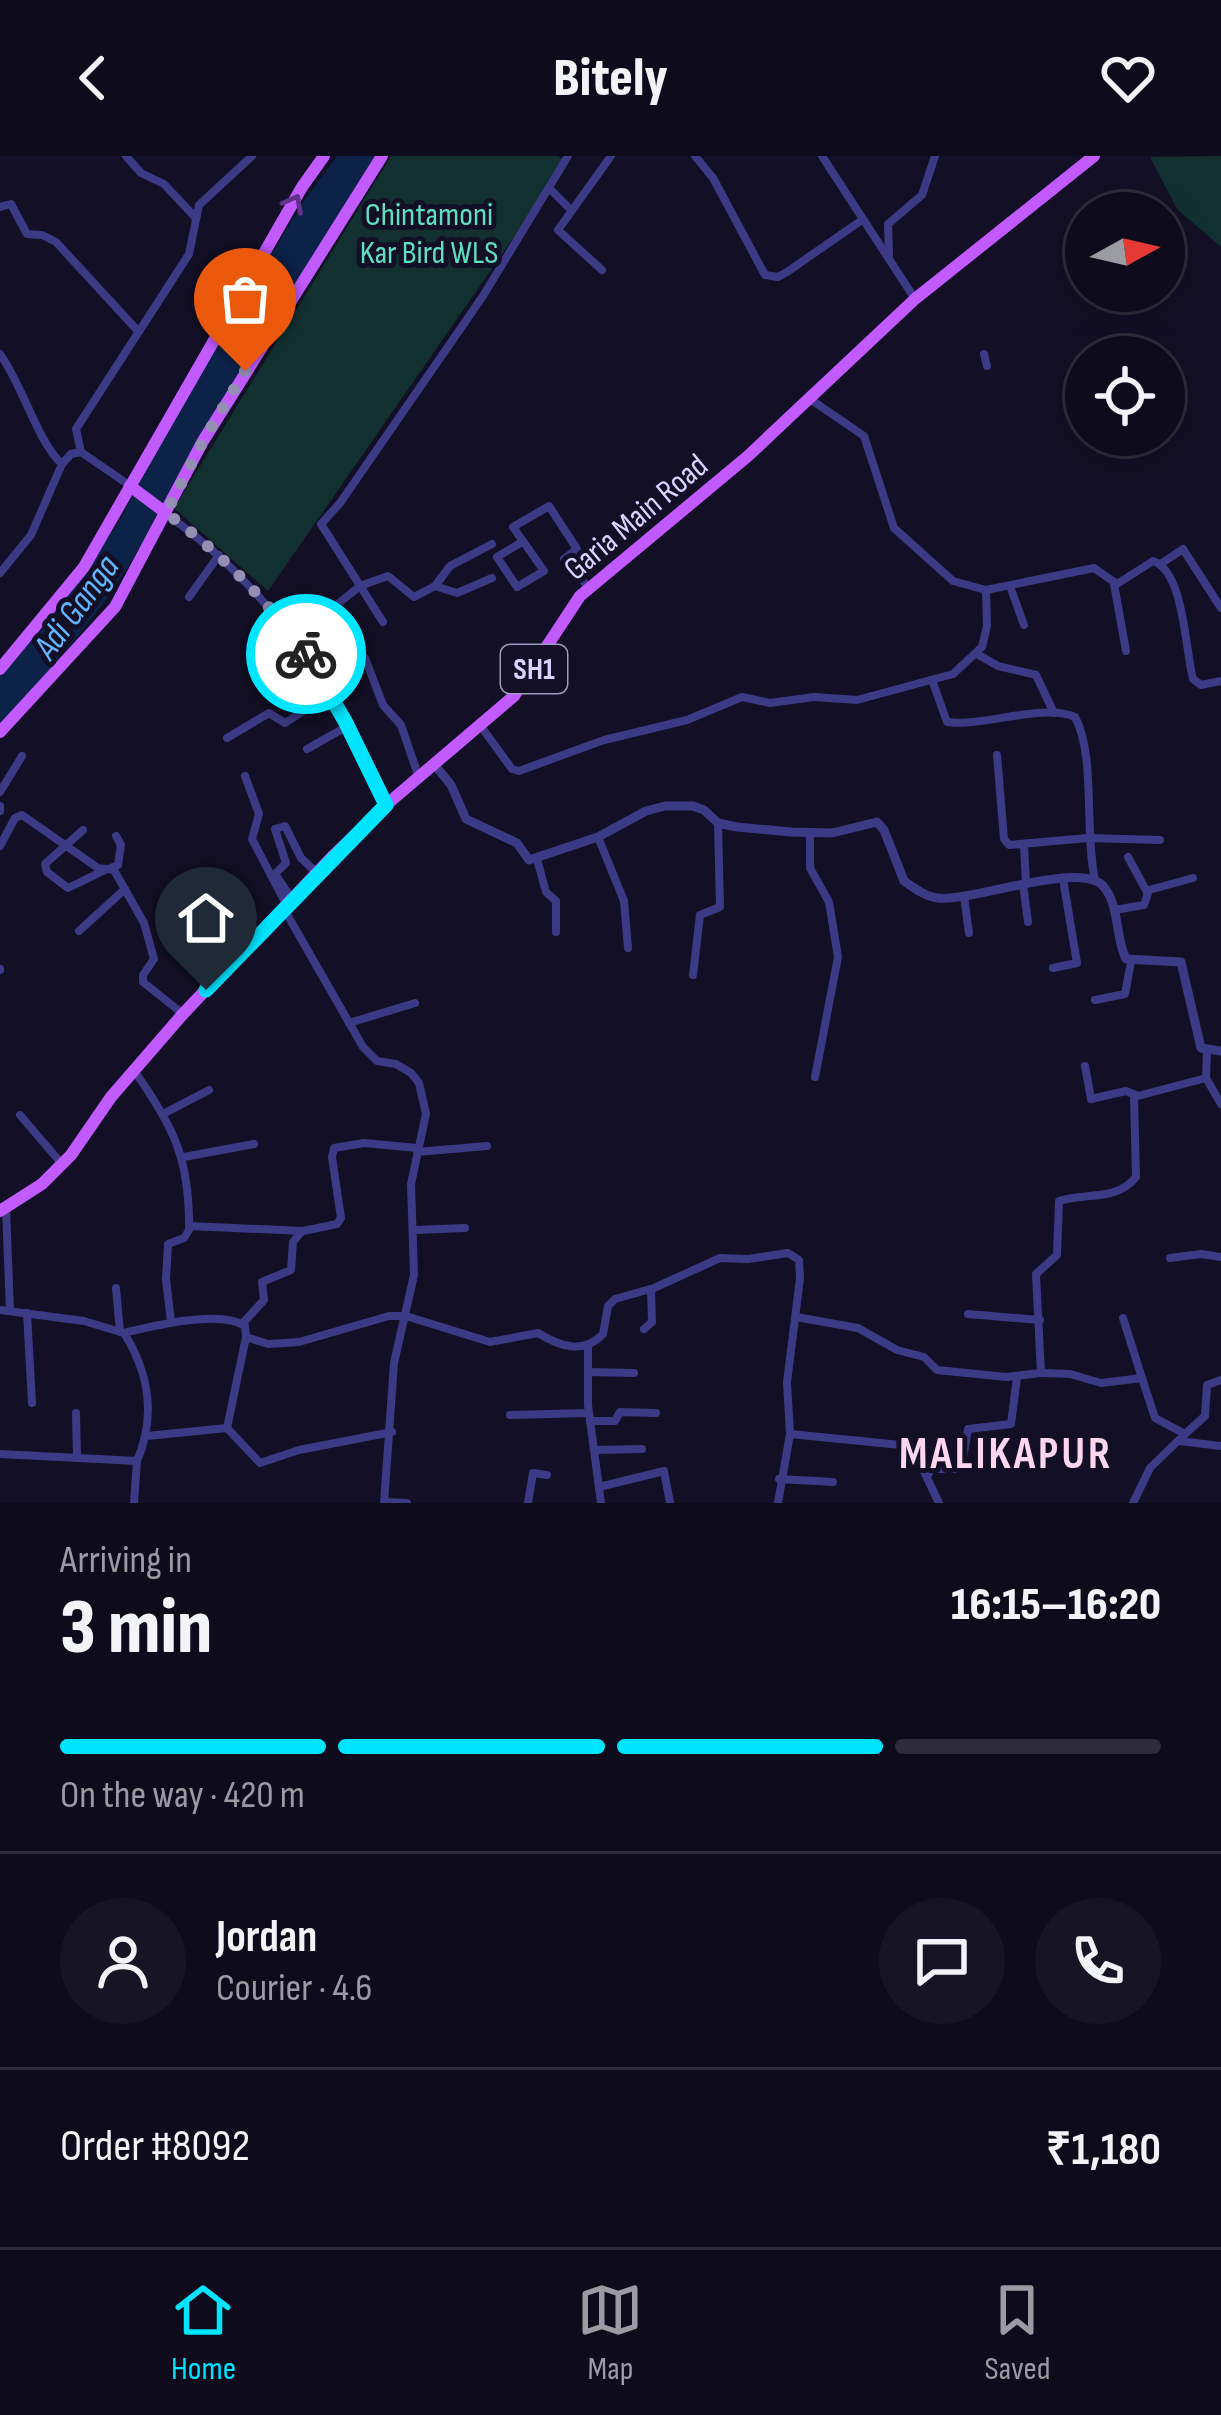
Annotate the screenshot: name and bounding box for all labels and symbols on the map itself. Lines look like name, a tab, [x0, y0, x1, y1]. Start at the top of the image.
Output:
north arrow	[1065, 192, 1185, 312]
one-way arrow	[280, 195, 303, 216]
park label: Chintamoni Kar Bird WLS	[360, 195, 498, 273]
pin	[194, 248, 296, 371]
street label: Garia Main Road	[556, 446, 716, 589]
water label: Adi Ganga	[24, 547, 129, 670]
courier	[246, 594, 366, 714]
road number: SH1	[501, 645, 567, 693]
pin	[155, 867, 257, 990]
district label: MALIKAPUR	[899, 1427, 1113, 1482]

